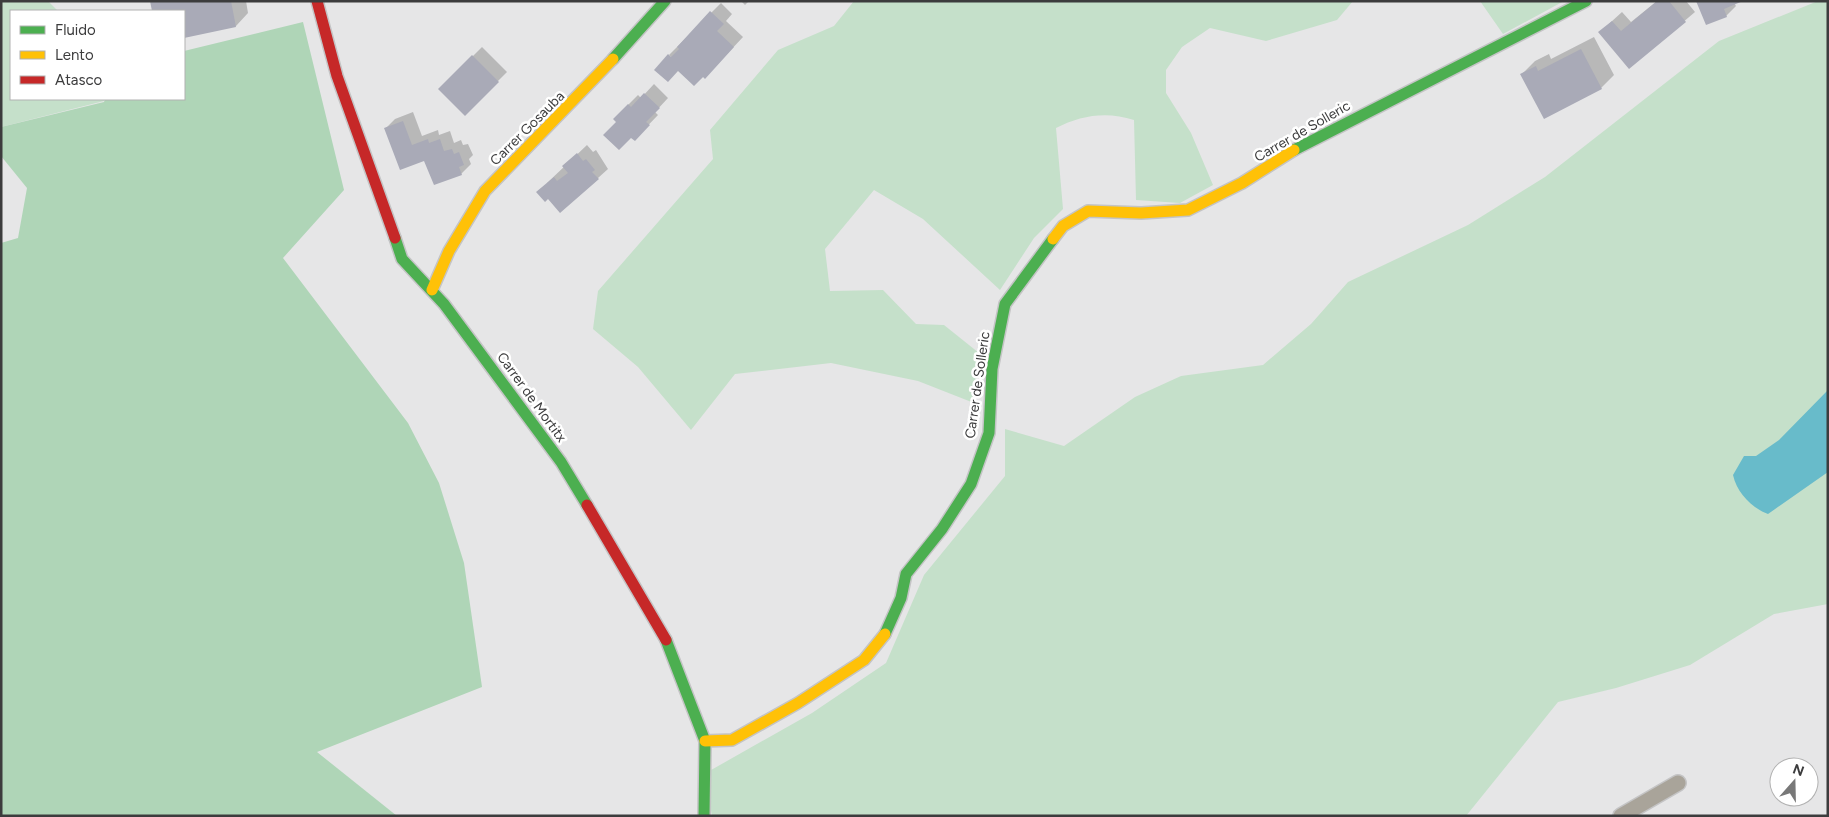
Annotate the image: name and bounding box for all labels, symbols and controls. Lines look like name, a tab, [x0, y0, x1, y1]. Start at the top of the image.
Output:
legend	[10, 10, 185, 100]
text: Fluido	[55, 21, 96, 39]
text: Lento	[55, 46, 94, 64]
text: Atasco	[55, 71, 103, 89]
street label: Carrer Gosauba	[487, 88, 568, 169]
street label: Carrer de Solleric	[1251, 97, 1354, 166]
street label: Carrer de Solleric	[962, 330, 993, 440]
street label: Carrer de Mortitx	[493, 349, 570, 446]
north arrow	[1769, 757, 1819, 807]
text: N	[1790, 760, 1806, 780]

